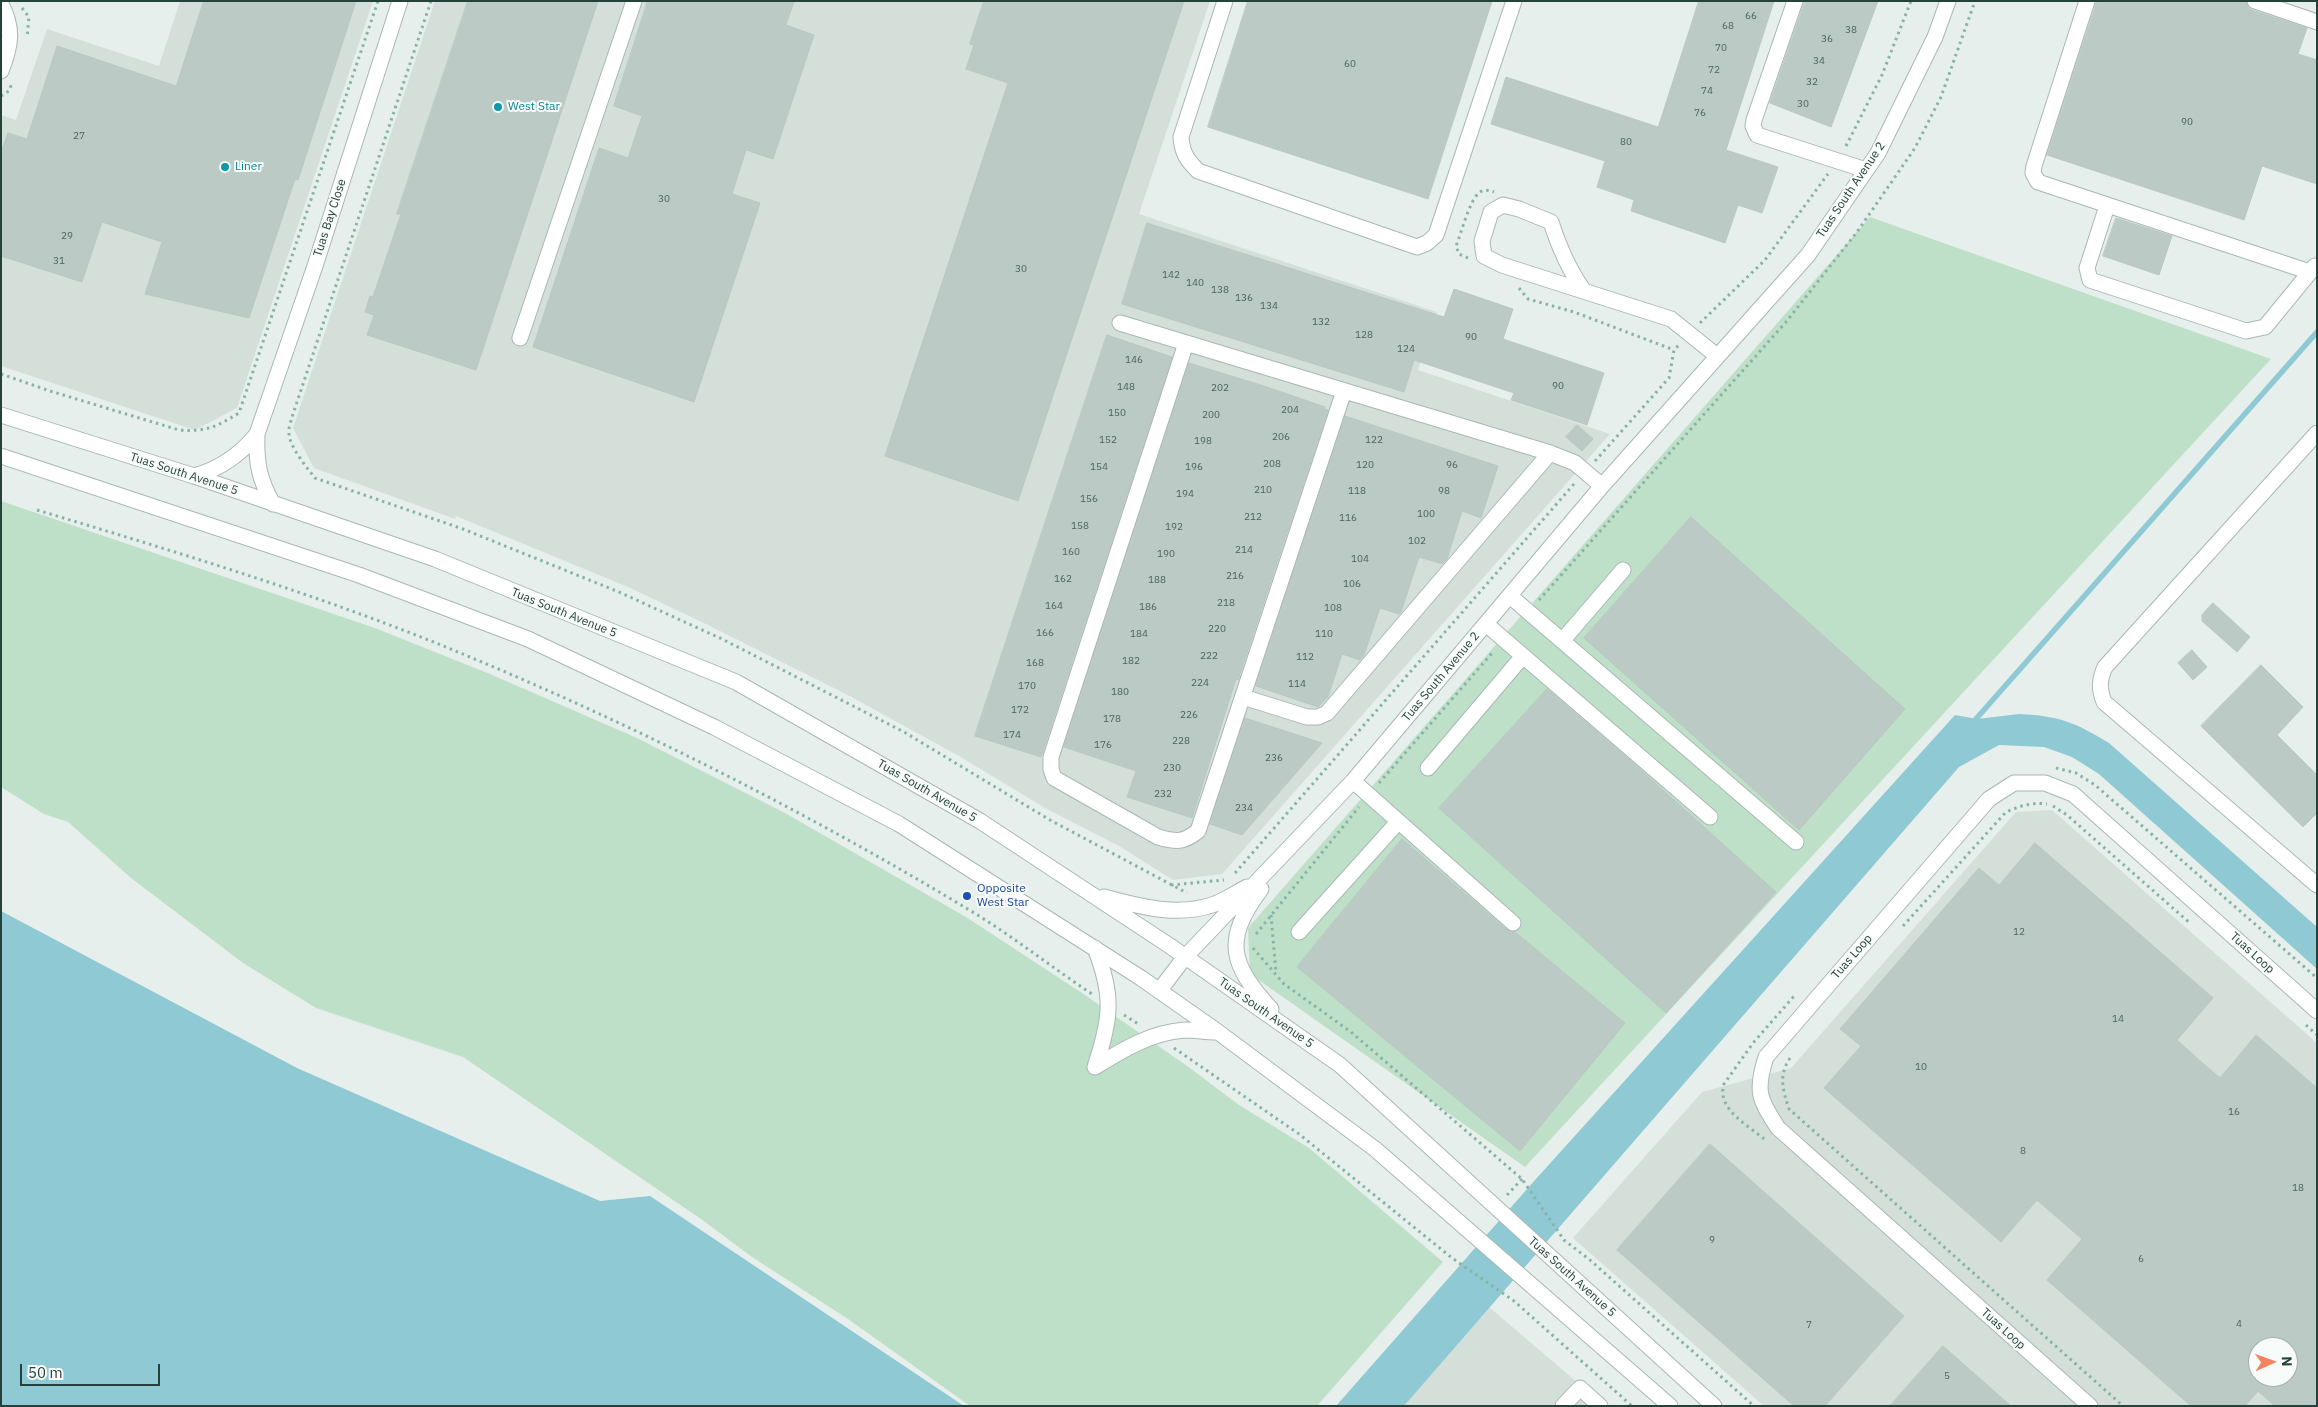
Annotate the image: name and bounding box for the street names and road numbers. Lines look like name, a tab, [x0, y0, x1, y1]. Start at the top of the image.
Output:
street label: Tuas South Avenue 2	[1814, 139, 1888, 241]
street label: Tuas Bay Close	[311, 177, 349, 259]
street label: Tuas South Avenue 5	[128, 450, 240, 498]
street label: Tuas South Avenue 5	[509, 585, 619, 641]
street label: Tuas South Avenue 2	[1399, 629, 1483, 725]
street label: Tuas South Avenue 5	[875, 757, 979, 825]
street label: Tuas Loop	[2227, 929, 2277, 977]
street label: Tuas Loop	[1829, 932, 1875, 982]
street label: Tuas South Avenue 5	[1216, 975, 1316, 1051]
street label: Tuas South Avenue 5	[1525, 1234, 1619, 1320]
street label: Tuas Loop	[1978, 1305, 2028, 1353]

